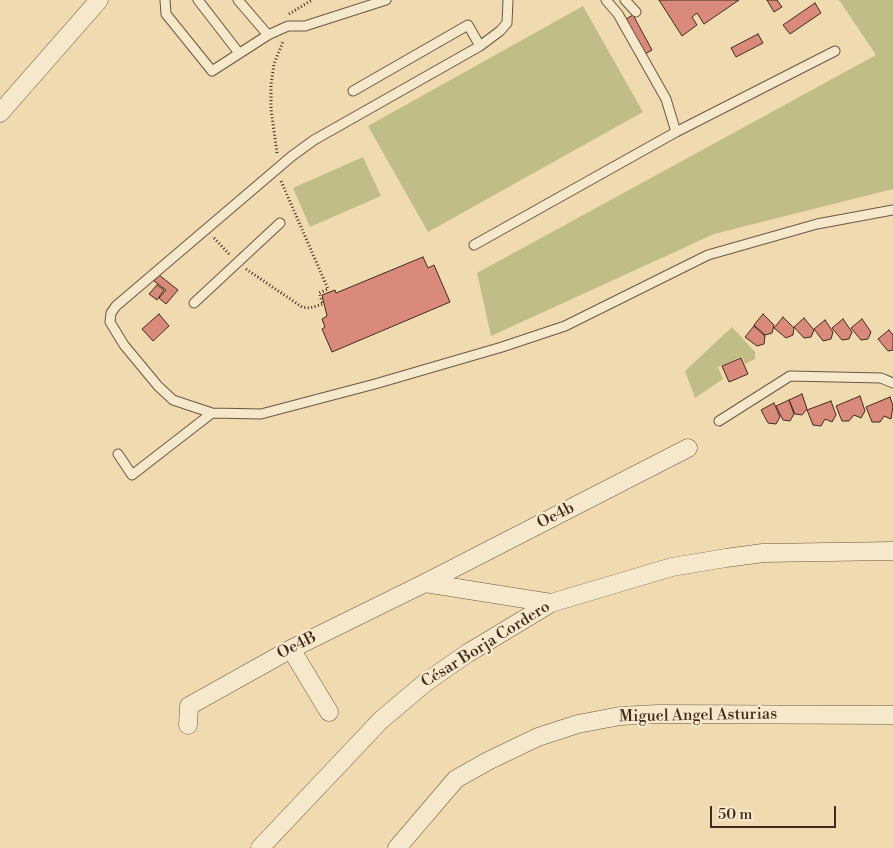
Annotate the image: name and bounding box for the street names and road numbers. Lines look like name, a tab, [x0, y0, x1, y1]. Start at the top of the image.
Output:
street label: Oe4b	[534, 499, 578, 533]
street label: César Borja Cordero	[418, 598, 554, 692]
street label: Oe4B	[274, 628, 320, 664]
street label: Miguel Angel Asturias	[619, 705, 777, 727]

